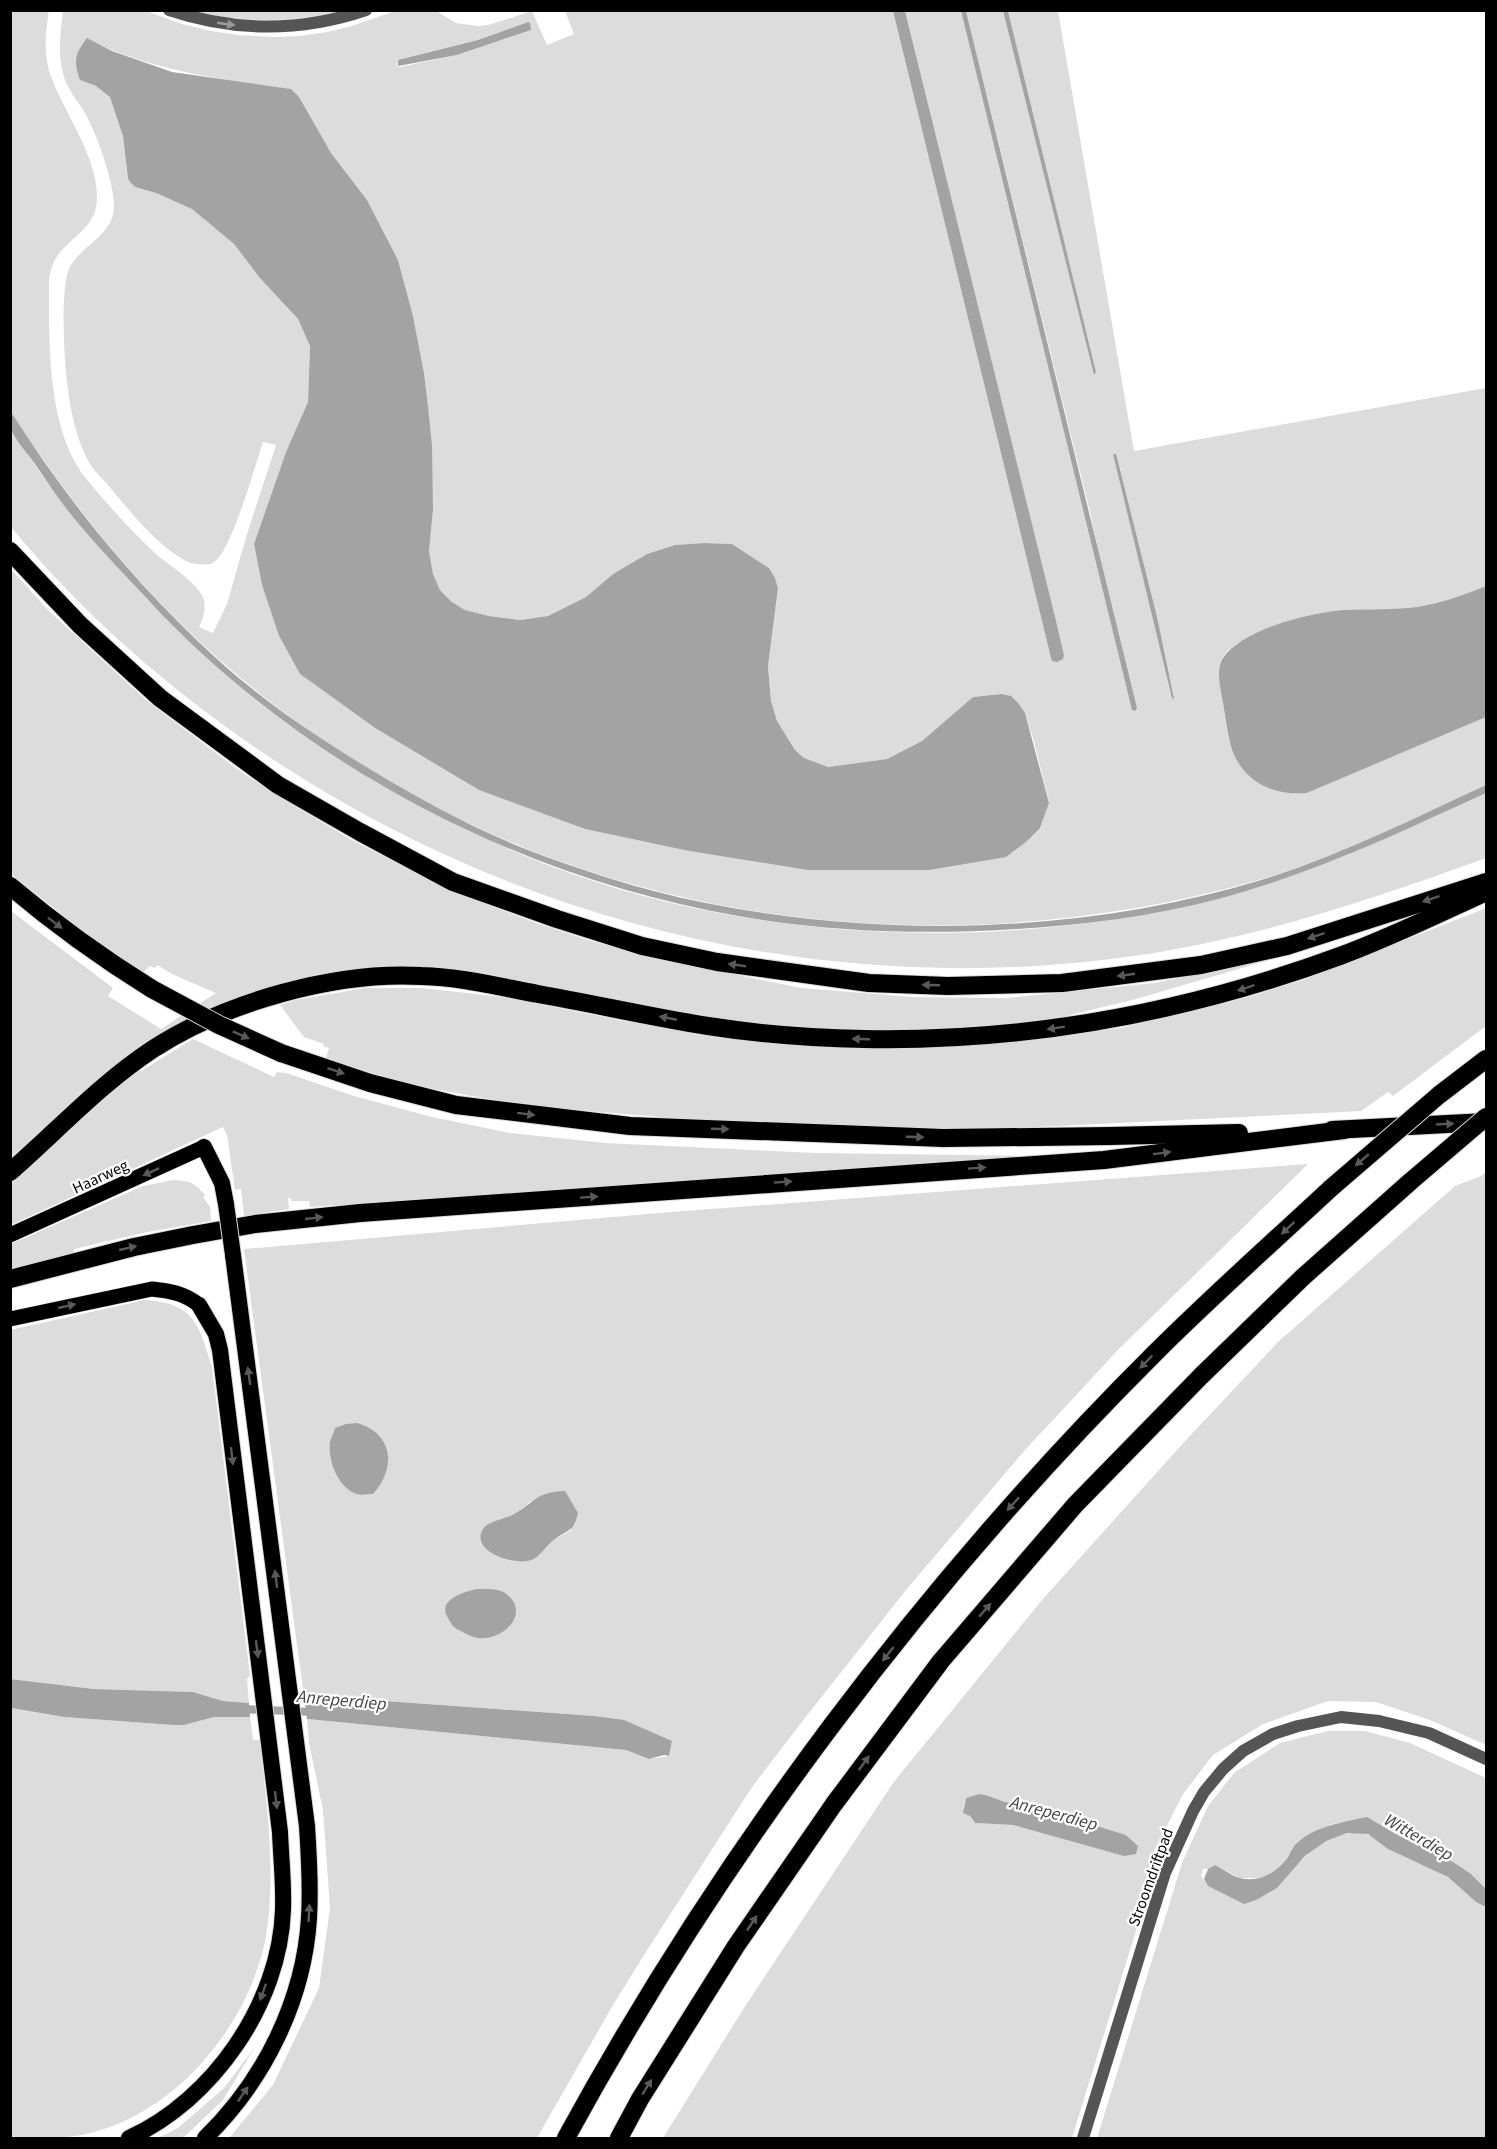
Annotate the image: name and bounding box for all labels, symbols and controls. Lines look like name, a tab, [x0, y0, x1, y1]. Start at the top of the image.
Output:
one-way arrow	[217, 20, 236, 29]
one-way arrow	[1422, 895, 1440, 905]
one-way arrow	[48, 917, 63, 929]
one-way arrow	[1307, 932, 1325, 942]
one-way arrow	[728, 960, 747, 969]
one-way arrow	[1116, 971, 1135, 980]
one-way arrow	[922, 981, 941, 990]
one-way arrow	[1237, 984, 1255, 993]
one-way arrow	[658, 1013, 677, 1022]
one-way arrow	[1046, 1024, 1065, 1033]
one-way arrow	[232, 1031, 250, 1040]
one-way arrow	[852, 1034, 871, 1043]
one-way arrow	[328, 1067, 346, 1077]
one-way arrow	[517, 1109, 536, 1118]
one-way arrow	[1435, 1120, 1454, 1129]
one-way arrow	[711, 1125, 730, 1134]
one-way arrow	[906, 1132, 925, 1141]
one-way arrow	[1152, 1148, 1171, 1158]
one-way arrow	[1354, 1153, 1369, 1167]
street label: Haarweg	[69, 1154, 132, 1199]
one-way arrow	[968, 1163, 987, 1173]
one-way arrow	[142, 1167, 160, 1177]
one-way arrow	[773, 1178, 792, 1187]
one-way arrow	[579, 1192, 598, 1202]
one-way arrow	[304, 1213, 323, 1223]
one-way arrow	[1281, 1221, 1296, 1234]
one-way arrow	[119, 1243, 137, 1253]
one-way arrow	[58, 1300, 77, 1310]
one-way arrow	[1140, 1354, 1153, 1369]
one-way arrow	[244, 1367, 254, 1386]
one-way arrow	[228, 1447, 237, 1466]
one-way arrow	[1007, 1496, 1020, 1511]
one-way arrow	[271, 1569, 280, 1588]
one-way arrow	[978, 1602, 991, 1618]
one-way arrow	[253, 1640, 262, 1659]
one-way arrow	[882, 1646, 895, 1662]
water label: Anreperdiep	[295, 1684, 388, 1717]
one-way arrow	[857, 1756, 869, 1771]
water label: Anreperdiep	[1006, 1790, 1100, 1837]
one-way arrow	[272, 1791, 281, 1810]
water label: Witterdiep	[1380, 1808, 1458, 1867]
street label: Stroomdriftpad	[1123, 1825, 1179, 1930]
one-way arrow	[304, 1904, 313, 1923]
one-way arrow	[746, 1915, 757, 1931]
one-way arrow	[258, 1984, 268, 2002]
one-way arrow	[641, 2079, 652, 2095]
one-way arrow	[237, 2087, 249, 2103]

